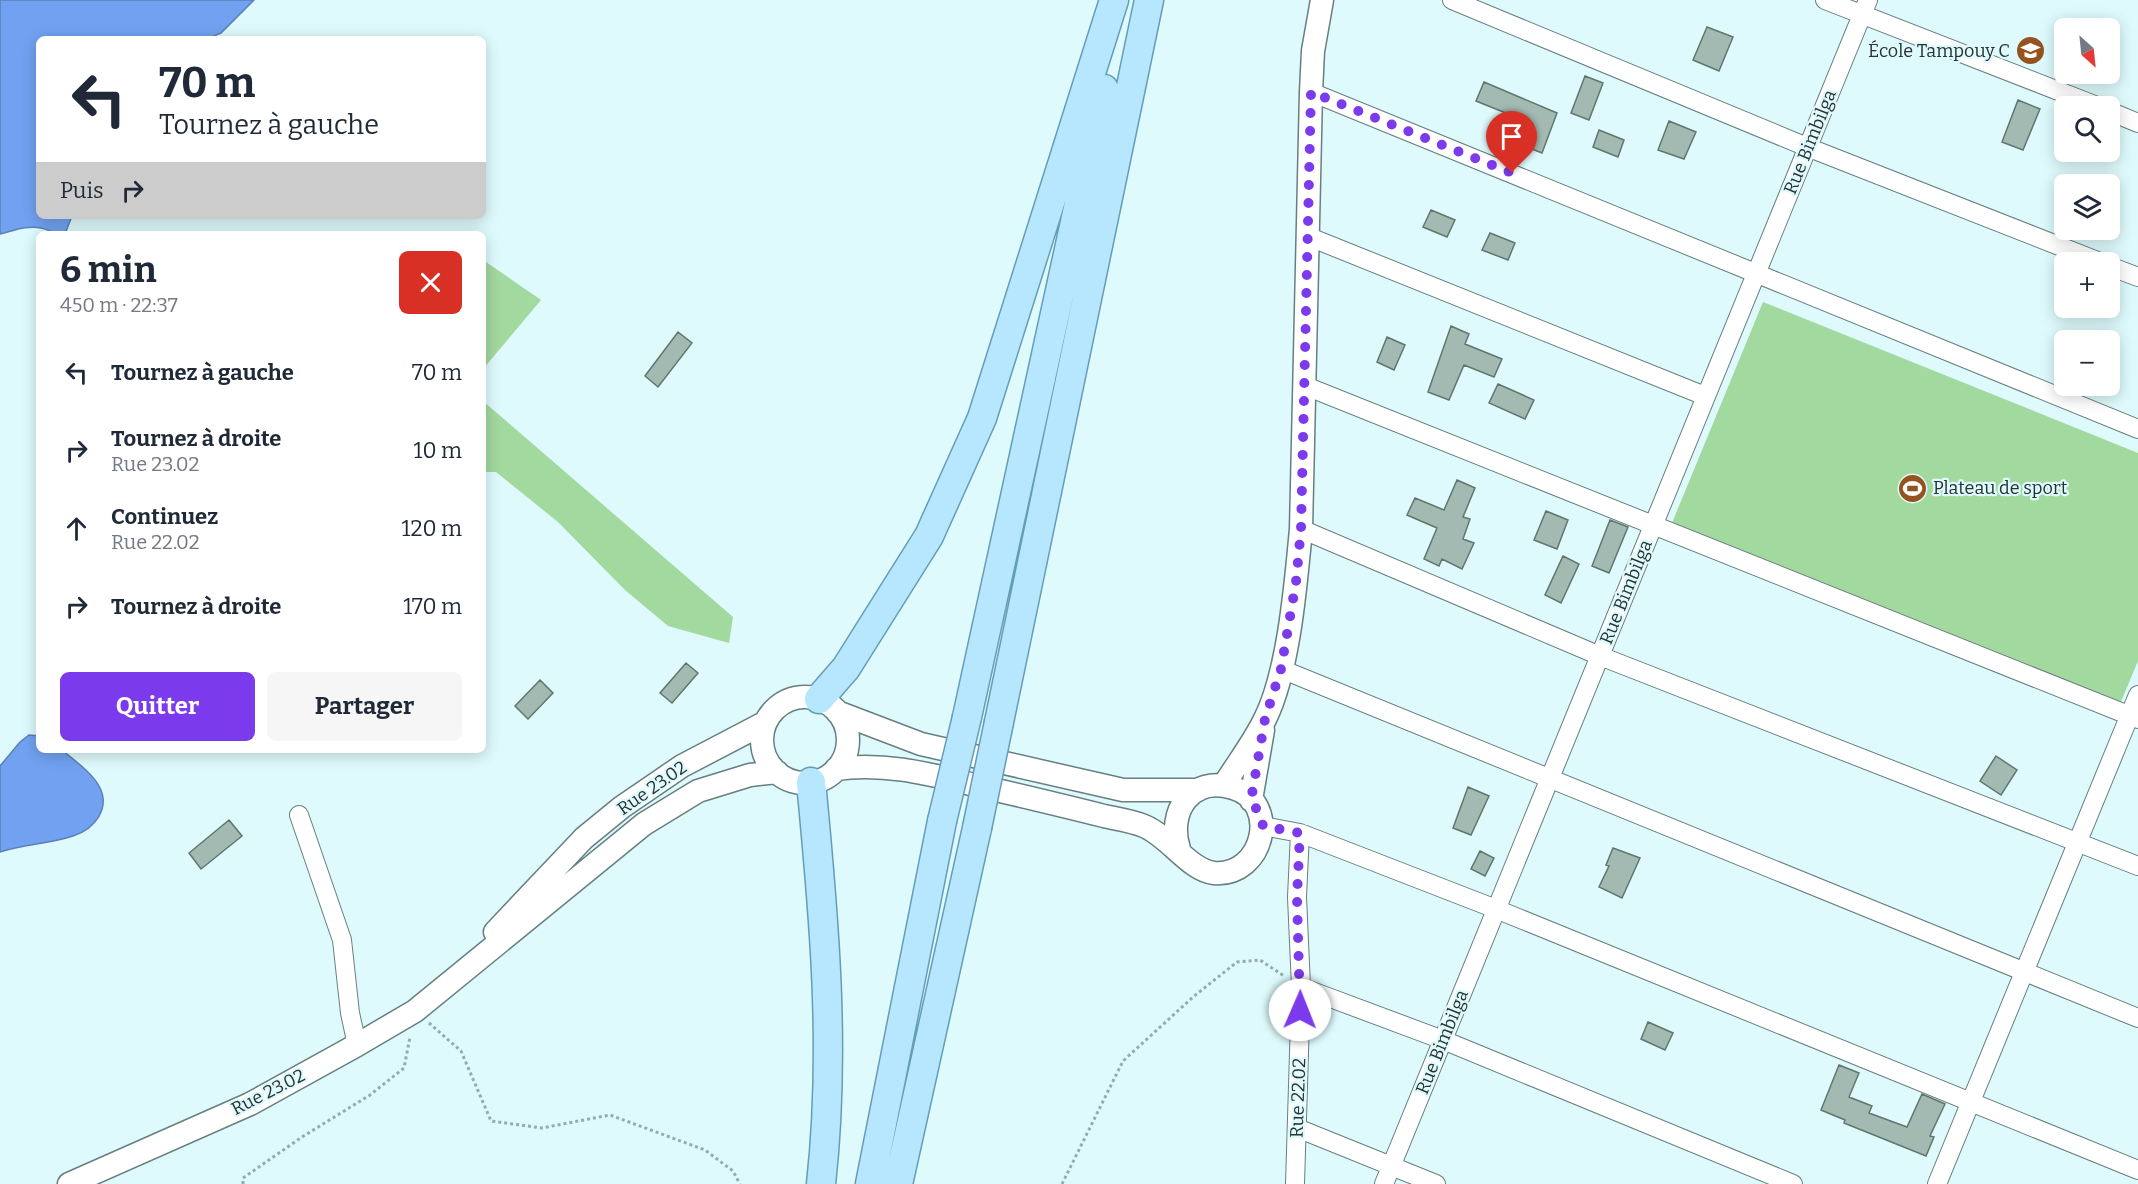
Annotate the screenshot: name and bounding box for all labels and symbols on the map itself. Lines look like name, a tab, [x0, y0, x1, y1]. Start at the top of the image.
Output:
north arrow	[2054, 18, 2120, 84]
school or university icon: École Tampouy C	[2015, 35, 2047, 67]
place label: École Tampouy C	[1868, 39, 2010, 62]
street label: Rue Bimbilga	[1779, 86, 1841, 197]
pin	[1486, 111, 1537, 173]
sports icon: Plateau de sport	[1896, 472, 1928, 504]
place label: Plateau de sport	[1933, 477, 2068, 499]
street label: Rue Bimbilga	[1595, 536, 1657, 647]
street label: Rue 23.02	[613, 756, 691, 820]
position arrow	[1268, 978, 1332, 1042]
street label: Rue Bimbilga	[1411, 986, 1473, 1097]
street label: Rue 22.02	[1286, 1058, 1310, 1138]
street label: Rue 23.02	[228, 1064, 308, 1120]

